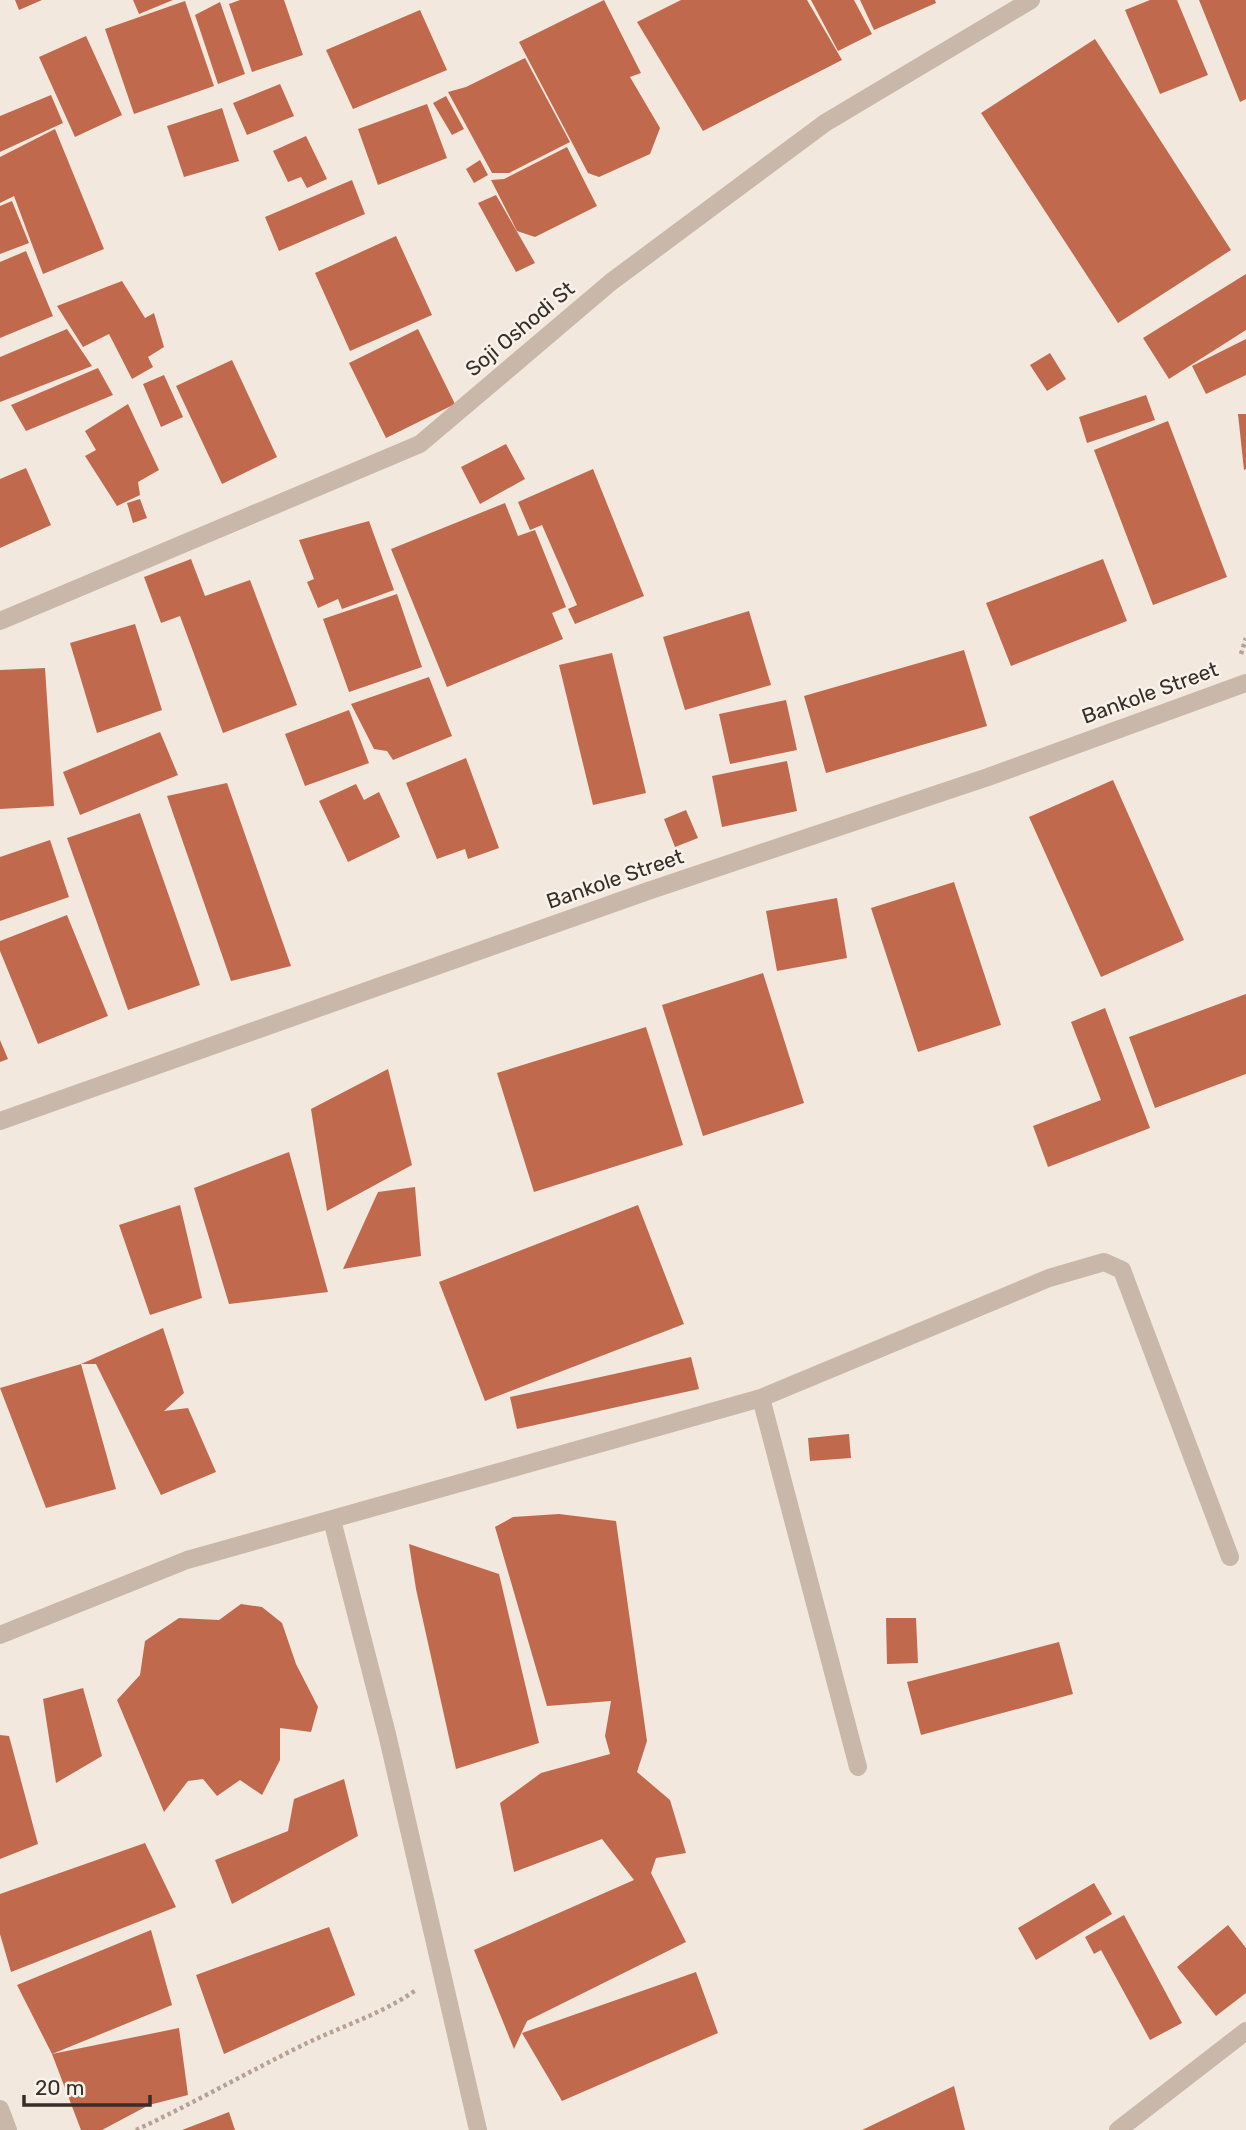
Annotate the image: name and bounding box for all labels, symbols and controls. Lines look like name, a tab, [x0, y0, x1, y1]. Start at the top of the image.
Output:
street label: Soji Oshodi St	[460, 276, 579, 381]
street label: Bankole Street	[1078, 656, 1222, 729]
street label: Bankole Street	[543, 843, 687, 914]
scale bar	[24, 2064, 150, 2108]
text: 20 m	[35, 2075, 84, 2100]

